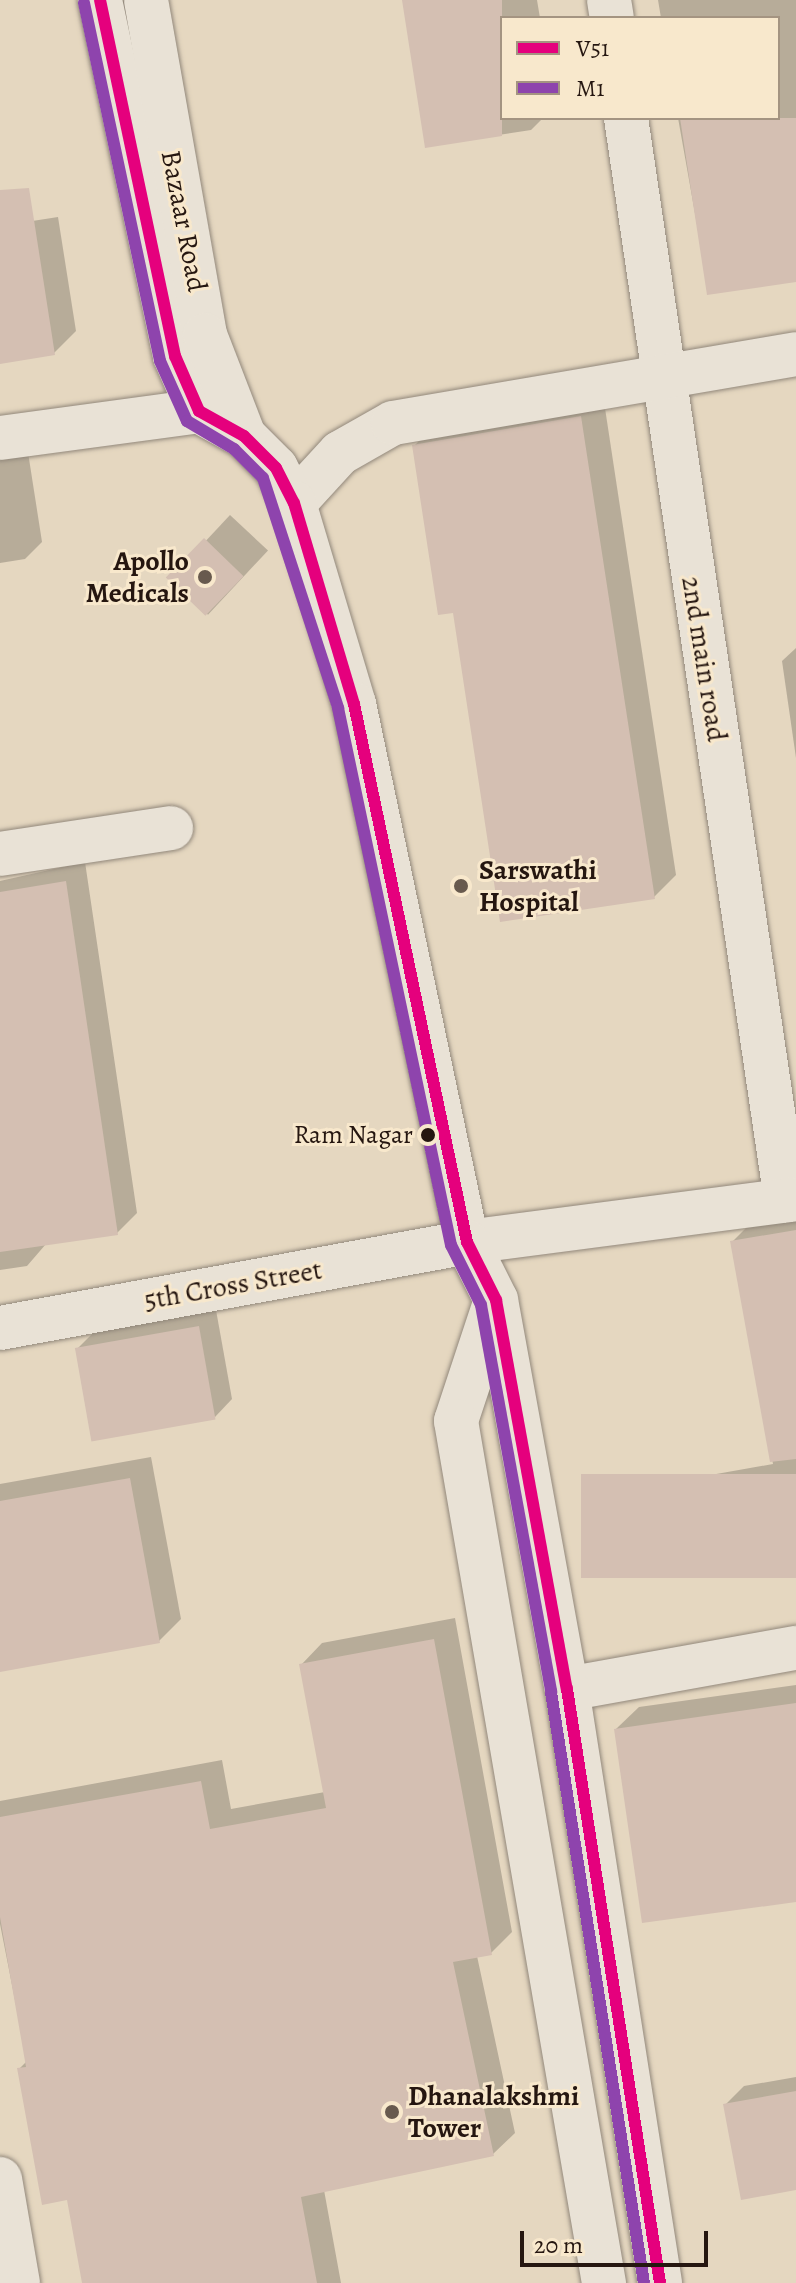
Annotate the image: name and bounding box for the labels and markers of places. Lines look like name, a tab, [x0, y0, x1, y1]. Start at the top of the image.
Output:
place label: Apollo Medicals	[86, 544, 189, 610]
marker: Apollo Medicals	[196, 568, 214, 586]
place label: Sarswathi Hospital	[479, 853, 597, 919]
marker: Sarswathi Hospital	[450, 875, 472, 897]
place label: Ram Nagar	[294, 1119, 413, 1151]
marker: Ram Nagar	[420, 1127, 436, 1143]
place label: Dhanalakshmi Tower	[408, 2079, 579, 2145]
marker: Dhanalakshmi Tower	[383, 2103, 401, 2121]

